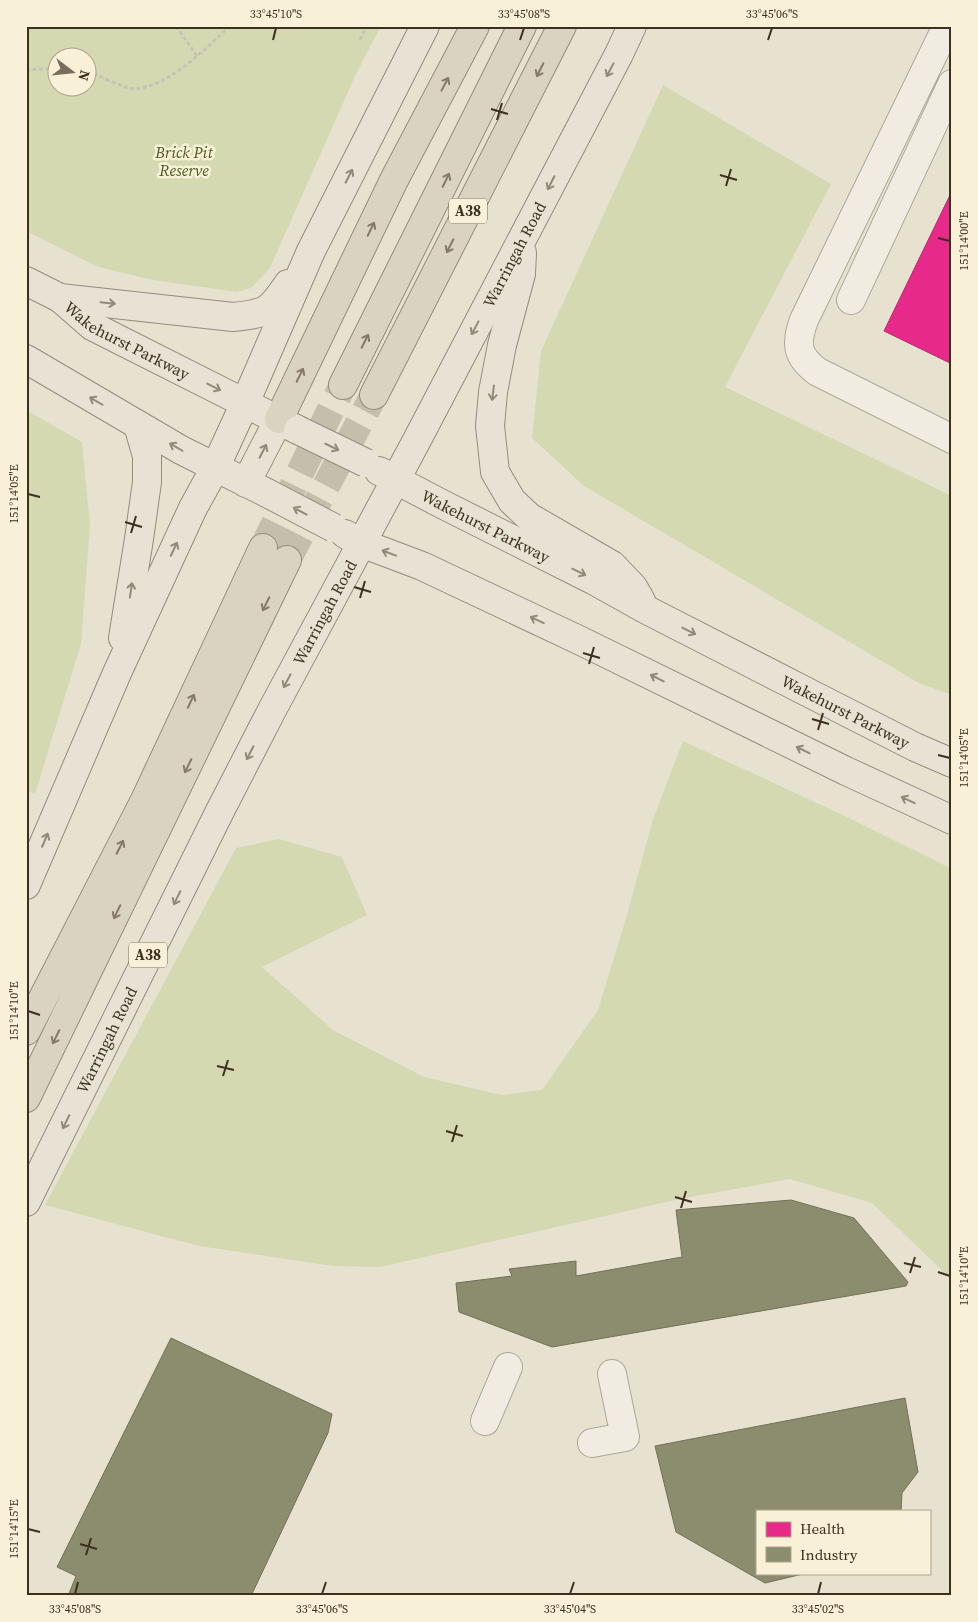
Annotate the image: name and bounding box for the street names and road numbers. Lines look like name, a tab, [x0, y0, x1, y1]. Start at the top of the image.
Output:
road number: A38	[449, 198, 487, 224]
street label: Warringah Road	[477, 198, 551, 311]
street label: Wakehurst Parkway	[60, 296, 194, 385]
street label: Wakehurst Parkway	[418, 484, 554, 568]
street label: Warringah Road	[287, 556, 362, 669]
street label: Wakehurst Parkway	[778, 670, 914, 754]
road number: A38	[129, 942, 167, 968]
street label: Warringah Road	[71, 983, 142, 1097]

